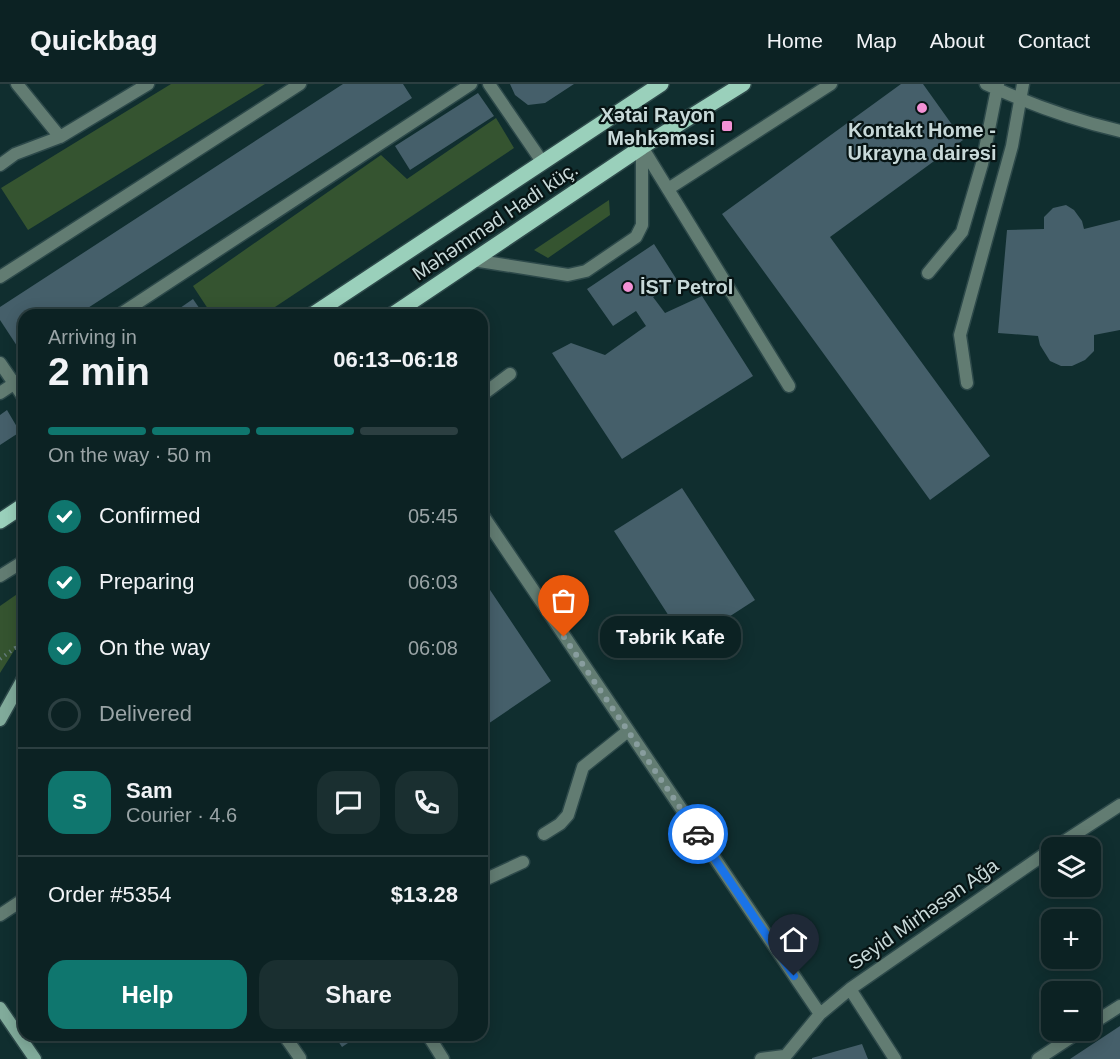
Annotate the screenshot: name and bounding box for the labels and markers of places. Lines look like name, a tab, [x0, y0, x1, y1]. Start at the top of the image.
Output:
marker: Kontakt Home - Ukrayna dairəsi	[915, 101, 929, 115]
place label: Xətai Rayon Məhkəməsi	[601, 104, 715, 149]
marker: Xətai Rayon Məhkəməsi	[720, 119, 734, 133]
place label: Kontakt Home - Ukrayna dairəsi	[848, 119, 996, 164]
place label: İST Petrol	[640, 276, 733, 298]
marker: İST Petrol	[621, 280, 635, 294]
pin	[538, 575, 589, 637]
callout: Təbrik Kafe	[600, 616, 741, 658]
pin	[768, 914, 819, 976]

